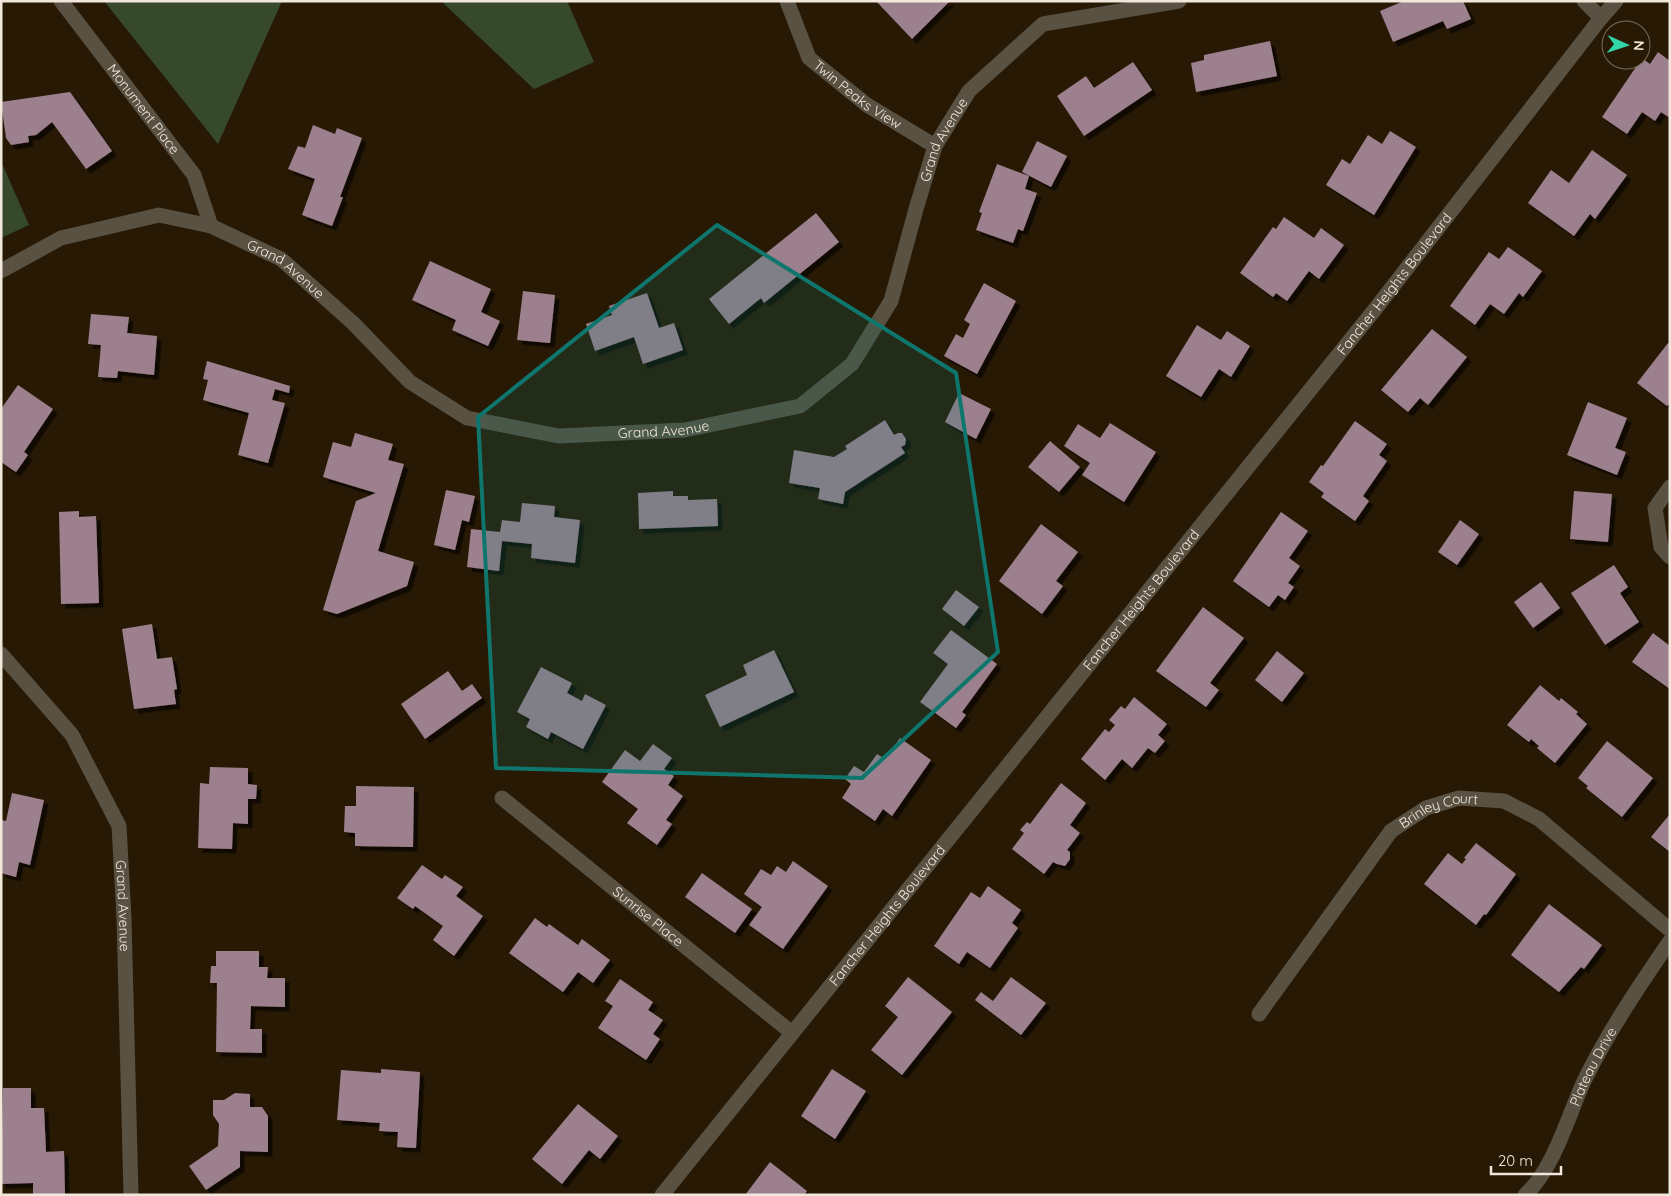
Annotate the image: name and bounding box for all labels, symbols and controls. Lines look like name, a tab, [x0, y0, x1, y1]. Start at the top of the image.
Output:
north arrow	[1601, 20, 1651, 70]
text: N	[1630, 40, 1648, 51]
street label: Twin Peaks View	[810, 56, 905, 133]
street label: Monument Place	[103, 60, 184, 158]
street label: Grand Avenue	[916, 94, 972, 184]
street label: Fancher Heights Boulevard	[1333, 209, 1456, 358]
street label: Grand Avenue	[244, 235, 328, 302]
street label: Grand Avenue	[617, 416, 711, 442]
street label: Fancher Heights Boulevard	[1079, 526, 1203, 674]
street label: Brinley Court	[1396, 789, 1479, 832]
street label: Fancher Heights Boulevard	[825, 841, 949, 989]
street label: Grand Avenue	[112, 859, 134, 952]
street label: Sunrise Place	[609, 882, 687, 950]
street label: Plateau Drive	[1565, 1024, 1621, 1109]
scale bar	[1491, 1144, 1561, 1176]
text: 20 m	[1498, 1151, 1533, 1170]

